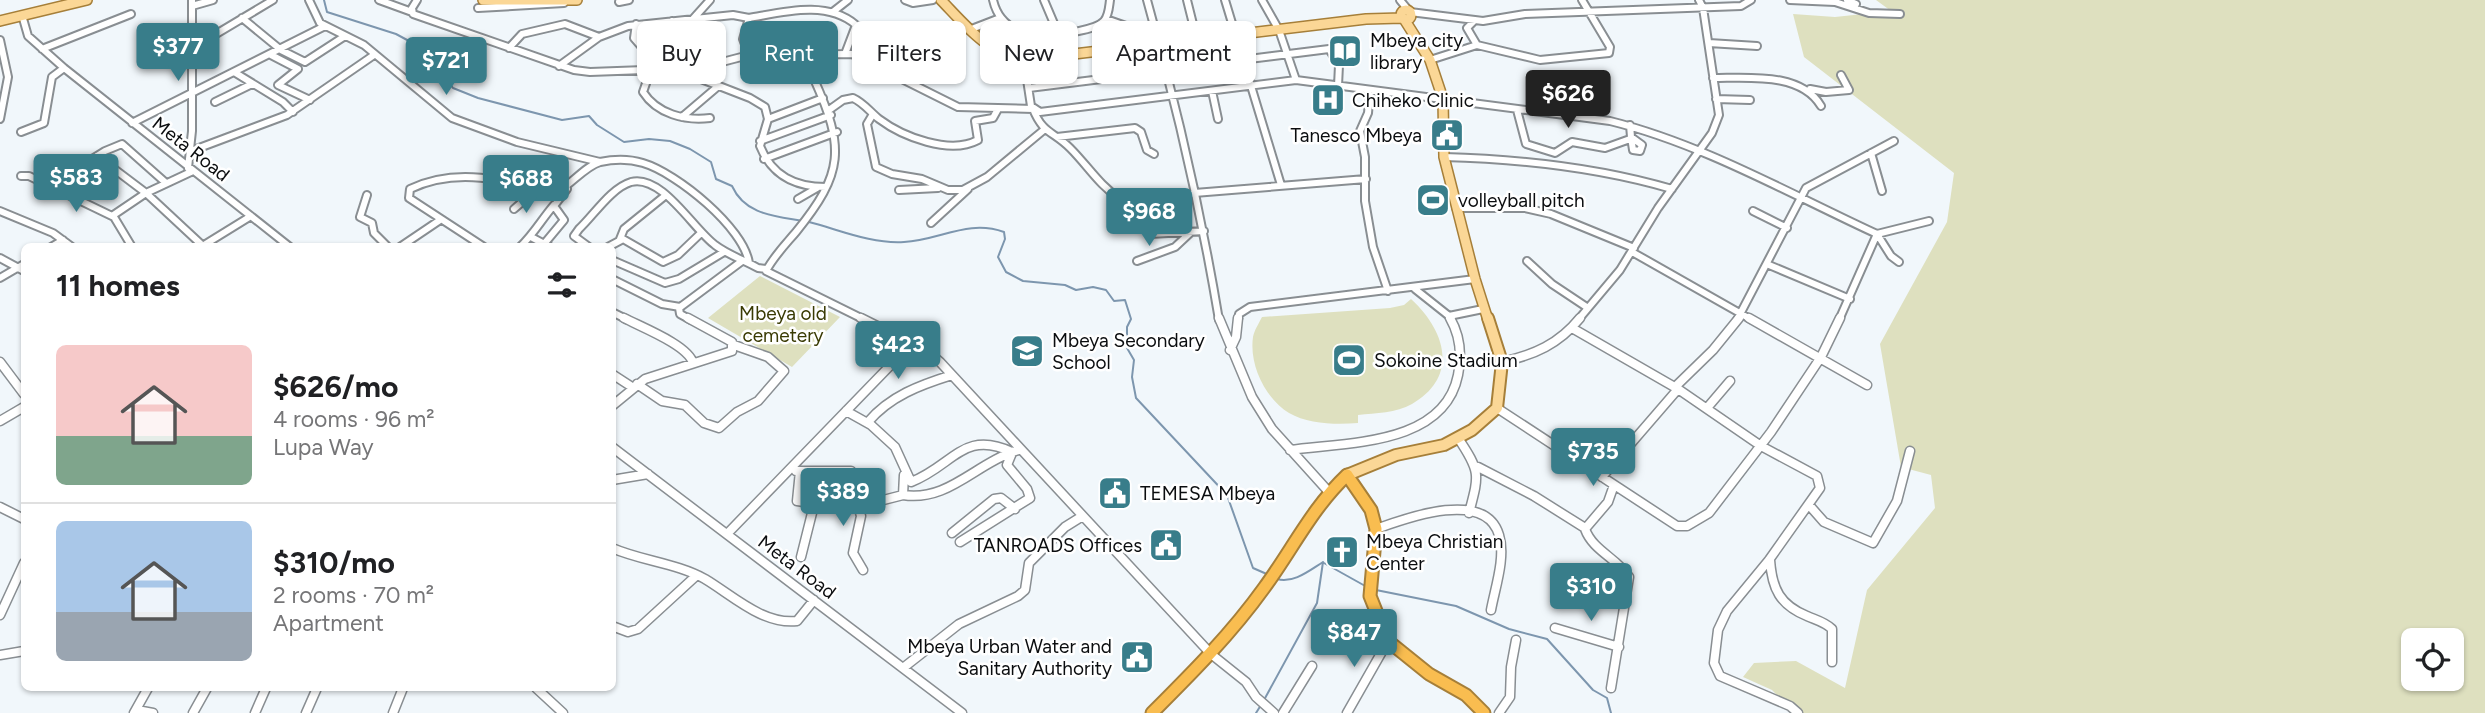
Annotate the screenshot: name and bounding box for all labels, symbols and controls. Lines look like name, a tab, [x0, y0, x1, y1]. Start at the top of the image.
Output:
chip: Buy	[637, 21, 726, 84]
chip: Rent	[740, 21, 838, 84]
chip: Filters	[852, 21, 966, 84]
chip: New	[980, 21, 1078, 84]
chip: Apartment	[1092, 21, 1256, 84]
pin: $377	[137, 24, 219, 83]
place label: Mbeya city library	[1370, 29, 1463, 74]
text: $377	[152, 32, 204, 60]
library icon: Mbeya city library	[1326, 32, 1364, 70]
pin: $721	[405, 38, 487, 97]
text: $721	[422, 46, 470, 74]
pin: $626	[1527, 71, 1609, 130]
text: $626	[1542, 79, 1594, 107]
hospital icon: Chiheko Clinic	[1309, 81, 1347, 119]
place label: Chiheko Clinic	[1352, 89, 1474, 112]
street label: Meta Road	[148, 112, 234, 186]
public building icon: Tanesco Mbeya	[1428, 116, 1466, 154]
place label: Tanesco Mbeya	[1290, 124, 1422, 147]
pin: $583	[35, 154, 117, 214]
pin: $688	[485, 156, 567, 215]
text: $583	[50, 163, 102, 191]
text: $688	[499, 164, 553, 192]
sports icon: volleyball pitch	[1414, 181, 1452, 219]
pin: $968	[1108, 188, 1190, 248]
place label: volleyball pitch	[1458, 189, 1585, 212]
text: $968	[1122, 197, 1176, 225]
icon: filters	[543, 266, 581, 304]
text: 11 homes	[56, 267, 180, 304]
park label: Mbeya old cemetery	[739, 302, 827, 347]
pin: $423	[857, 322, 939, 381]
place label: Mbeya Secondary School	[1052, 329, 1205, 374]
text: $423	[871, 330, 925, 358]
school or university icon: Mbeya Secondary School	[1008, 332, 1046, 370]
sports icon: Sokoine Stadium	[1330, 341, 1368, 379]
place label: Sokoine Stadium	[1374, 349, 1518, 372]
text: $626/mo	[273, 368, 398, 405]
icon: home	[112, 373, 196, 457]
text: 4 rooms · 96 m²	[273, 405, 435, 433]
pin: $735	[1552, 428, 1634, 488]
text: Lupa Way	[273, 433, 374, 461]
text: $735	[1567, 437, 1619, 465]
pin: $389	[802, 468, 884, 528]
public building icon: TEMESA Mbeya	[1096, 474, 1134, 512]
text: $389	[817, 477, 869, 505]
place label: TEMESA Mbeya	[1140, 482, 1275, 505]
public building icon: TANROADS Offices	[1147, 526, 1185, 564]
street label: Meta Road	[753, 530, 841, 604]
place label: Mbeya Christian Center	[1366, 530, 1503, 575]
church icon: Mbeya Christian Center	[1323, 533, 1361, 571]
place label: TANROADS Offices	[974, 534, 1142, 557]
text: $310/mo	[273, 544, 395, 581]
icon: home	[112, 549, 196, 633]
pin: $310	[1550, 564, 1632, 623]
text: $310	[1566, 572, 1616, 600]
text: 2 rooms · 70 m²	[273, 581, 434, 609]
text: Apartment	[273, 609, 384, 637]
pin: $847	[1313, 610, 1395, 669]
text: $847	[1327, 618, 1381, 646]
map controls	[2401, 628, 2464, 691]
button: locate	[2401, 628, 2464, 691]
place label: Mbeya Urban Water and Sanitary Authority	[907, 635, 1112, 680]
public building icon: Mbeya Urban Water and Sanitary Authority	[1118, 638, 1156, 676]

